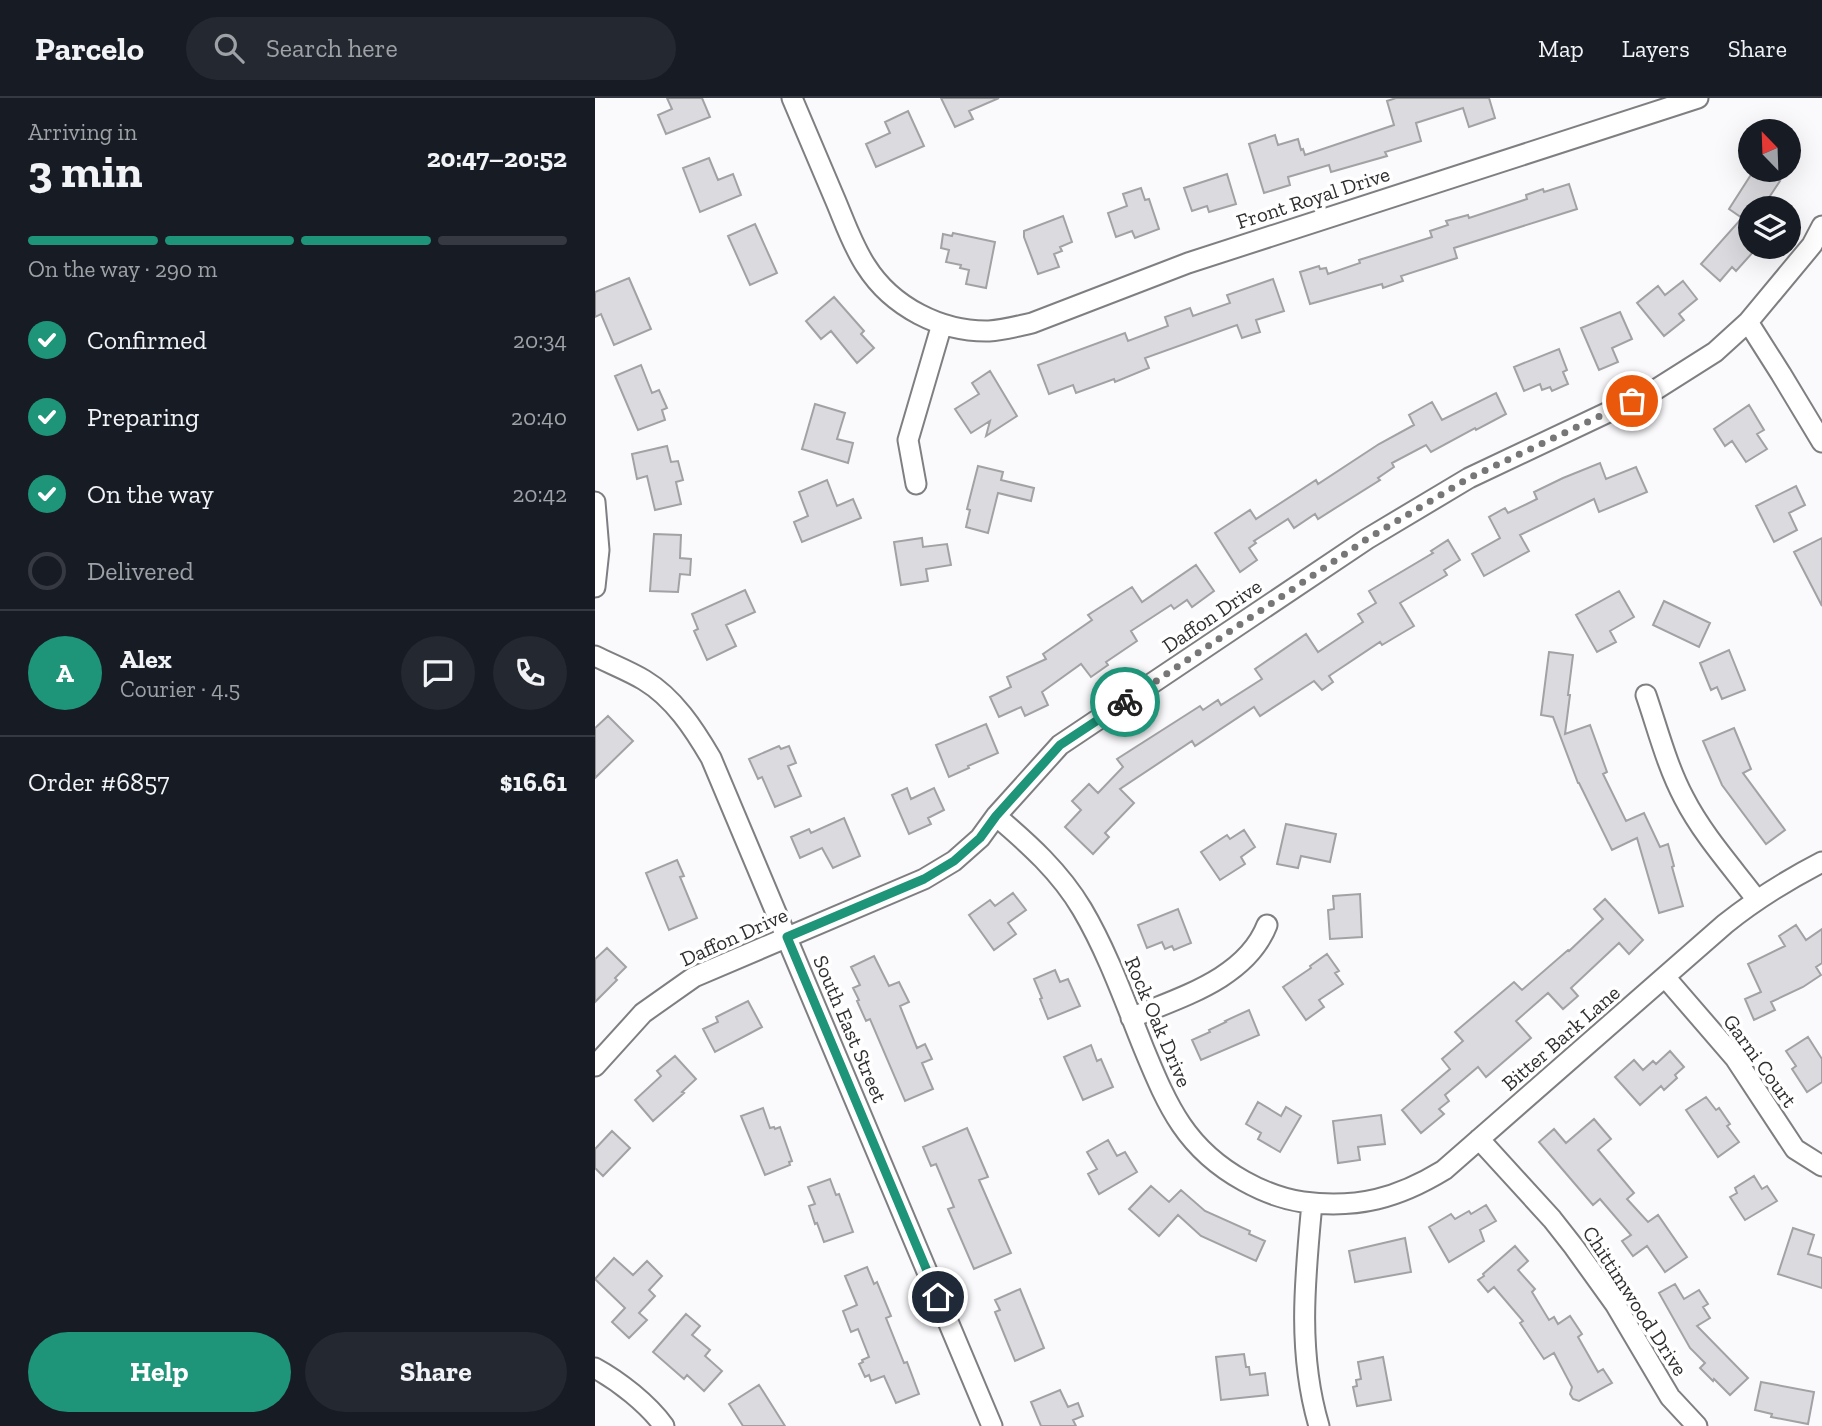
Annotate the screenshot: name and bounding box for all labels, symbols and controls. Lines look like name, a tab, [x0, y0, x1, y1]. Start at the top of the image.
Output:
search box	[186, 17, 676, 80]
text: Parcelo	[35, 29, 144, 68]
icon: search	[210, 29, 248, 67]
text: Search here	[266, 32, 398, 64]
text: Map	[1538, 34, 1584, 63]
text: Layers	[1622, 34, 1690, 63]
text: Share	[1728, 34, 1787, 63]
text: Arriving in	[28, 118, 137, 146]
north arrow	[1738, 119, 1801, 182]
map controls	[1738, 119, 1801, 259]
text: 20:47–20:52	[427, 142, 567, 174]
text: 3 min	[28, 144, 142, 199]
street label: Front Royal Drive	[1233, 161, 1393, 234]
button: layers	[1738, 196, 1801, 259]
text: On the way · 290 m	[28, 255, 217, 283]
icon: check	[28, 321, 66, 359]
text: Confirmed	[87, 324, 207, 356]
text: 20:34	[513, 326, 567, 354]
pin	[1602, 371, 1662, 431]
icon: bag	[1613, 382, 1651, 420]
icon: check	[28, 398, 66, 436]
text: Preparing	[87, 401, 199, 433]
text: 20:40	[511, 403, 567, 431]
icon: check	[28, 475, 66, 513]
text: On the way	[87, 478, 214, 510]
text: 20:42	[513, 480, 567, 508]
text: Delivered	[87, 555, 194, 587]
street label: Daffon Drive	[1157, 573, 1266, 658]
button: chat	[401, 636, 475, 710]
button: phone	[493, 636, 567, 710]
text: Alex	[120, 643, 172, 675]
text: A	[56, 657, 74, 689]
courier	[1090, 667, 1160, 737]
text: Courier · 4.5	[120, 675, 240, 703]
icon: bike	[1106, 683, 1144, 721]
text: Order #6857	[28, 766, 170, 798]
text: $16.61	[500, 766, 567, 798]
street label: Daffon Drive	[676, 902, 791, 971]
street label: South East Street	[808, 951, 893, 1106]
street label: Rock Oak Drive	[1120, 953, 1197, 1091]
street label: Bitter Bark Lane	[1497, 980, 1625, 1096]
street label: Garni Court	[1718, 1009, 1803, 1112]
street label: Chittimwood Drive	[1578, 1221, 1693, 1380]
pin	[908, 1267, 968, 1327]
icon: home	[919, 1278, 957, 1316]
button: Help	[28, 1332, 291, 1412]
button: Share	[305, 1332, 567, 1412]

